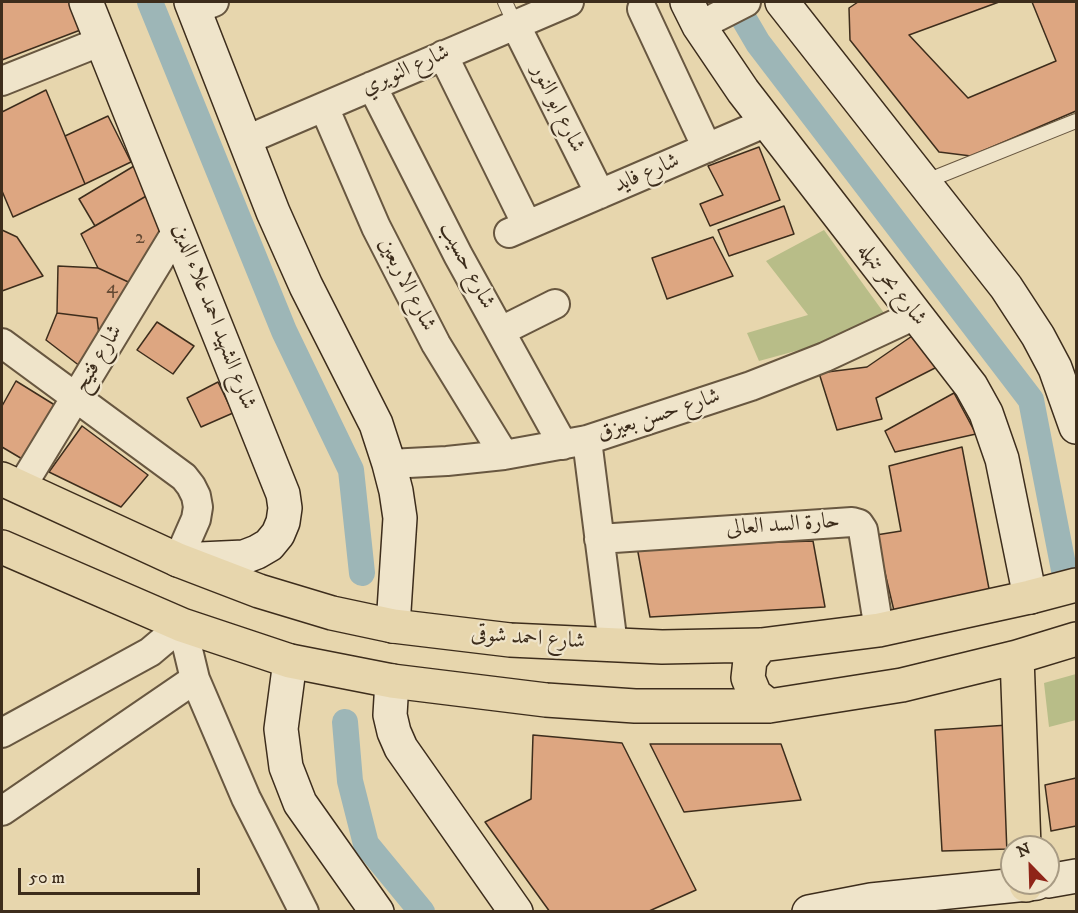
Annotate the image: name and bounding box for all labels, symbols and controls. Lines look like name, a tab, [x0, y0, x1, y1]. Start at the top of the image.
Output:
street label: شارع النويري	[358, 40, 454, 102]
street label: شارع ابو النور	[524, 61, 590, 157]
street label: شارع فايد	[610, 148, 684, 200]
street label: شارع حسيب	[432, 218, 500, 314]
street label: شارع الشهيد احمد علاء الدين	[165, 220, 261, 414]
house number: 2	[135, 227, 145, 251]
street label: شارع الاربعين	[371, 234, 441, 336]
street label: شارع بحر تنهله	[851, 238, 931, 332]
house number: 4	[106, 277, 118, 301]
street label: شارع فتيح	[69, 320, 129, 398]
street label: شارع حسن بعيزق	[594, 384, 724, 448]
street label: حارة السد العالى	[725, 509, 841, 543]
street label: شارع احمد شوقى	[470, 622, 586, 656]
north arrow	[1000, 835, 1060, 895]
text: N	[1014, 839, 1034, 862]
scale bar	[21, 856, 202, 894]
text: 50 m	[29, 867, 65, 889]

